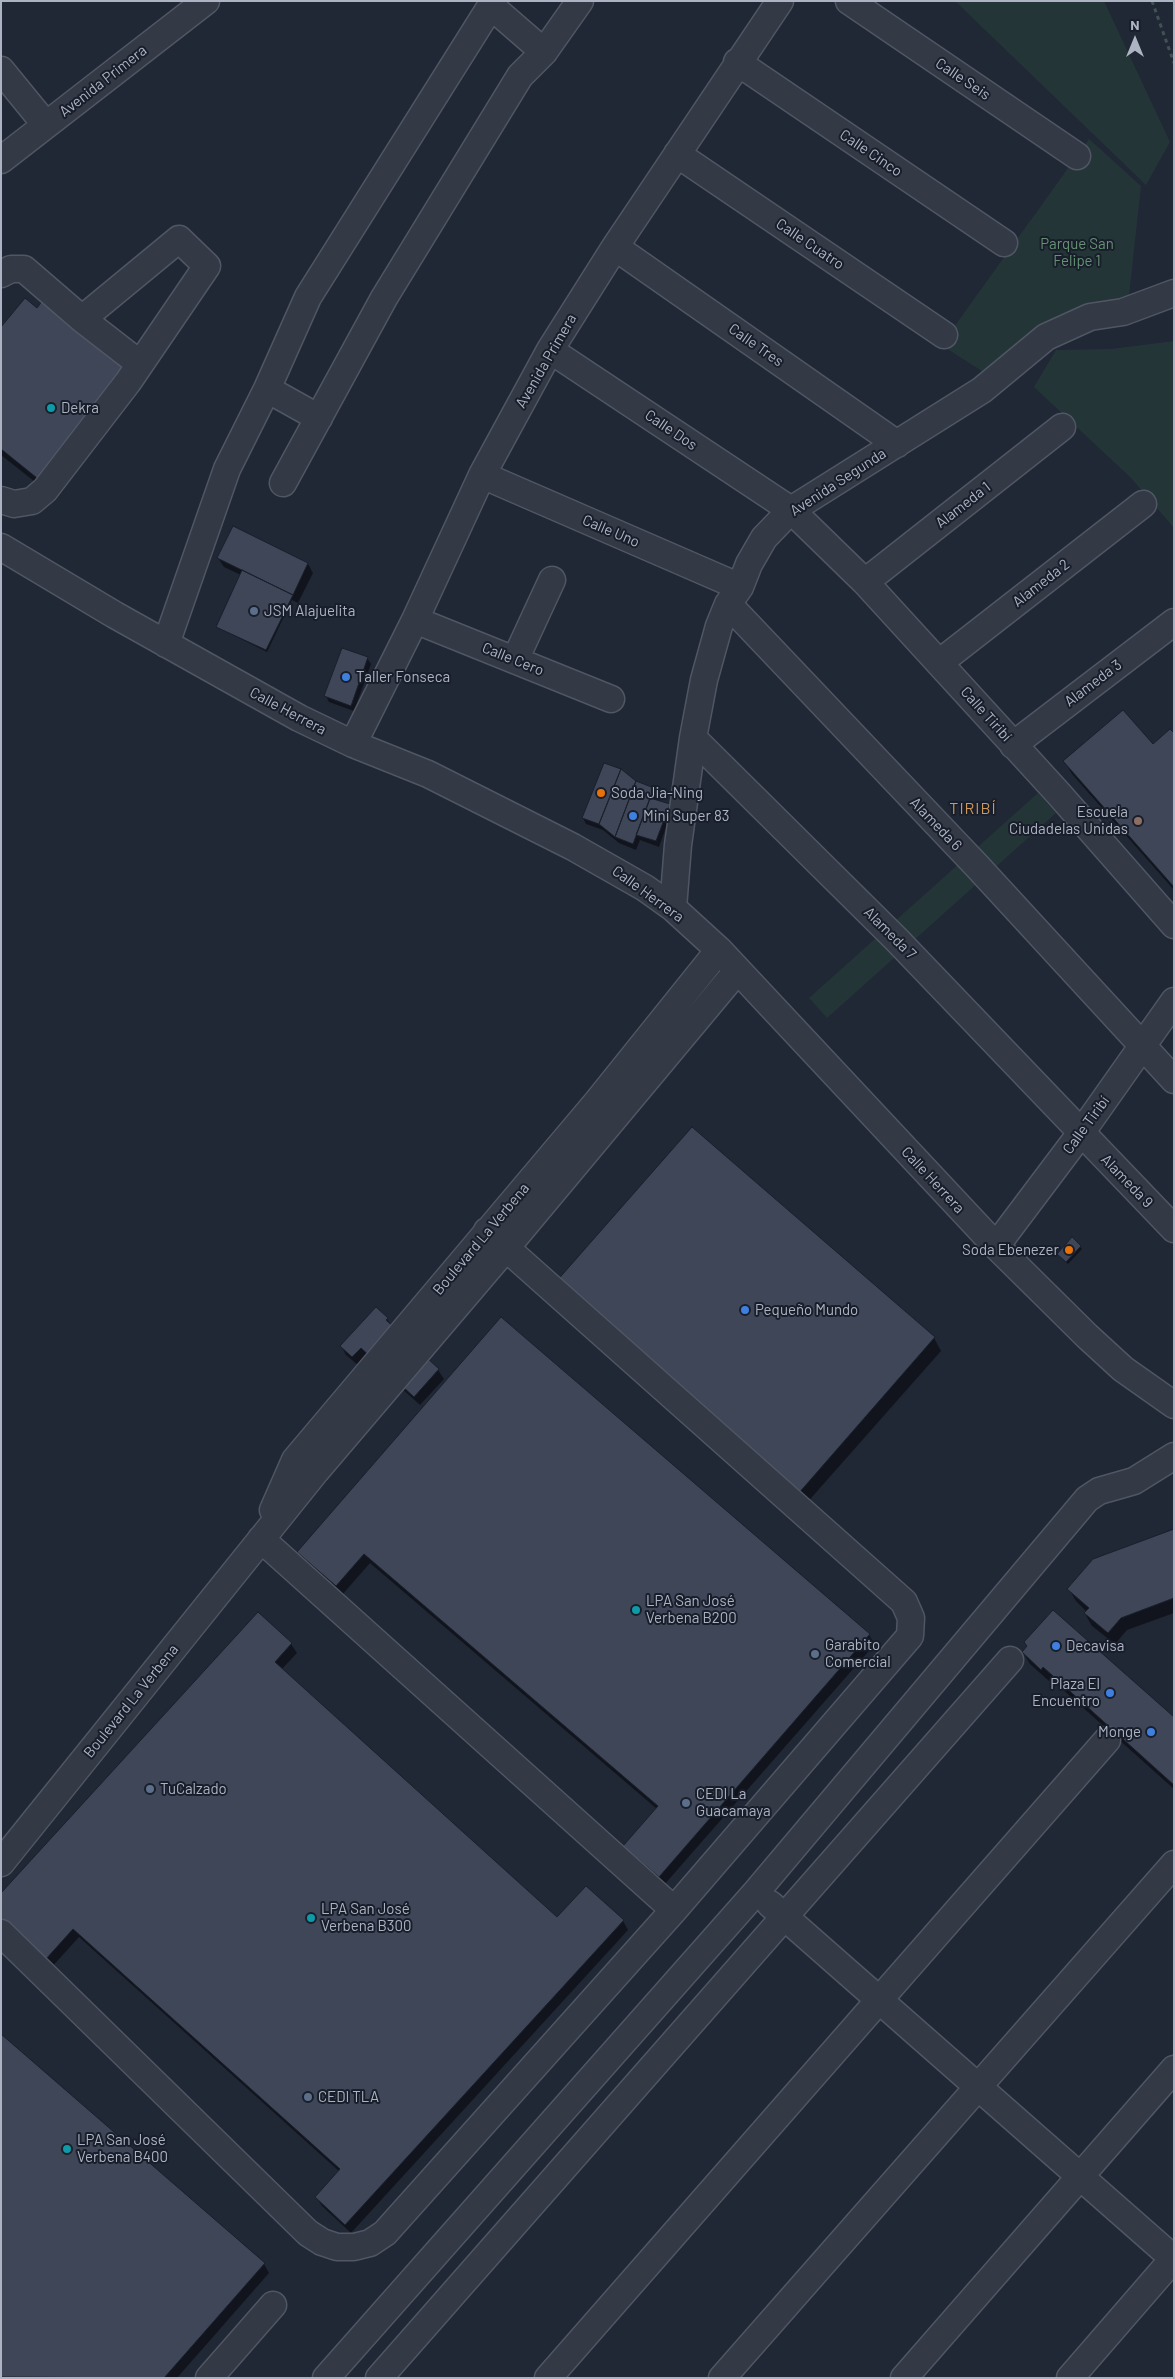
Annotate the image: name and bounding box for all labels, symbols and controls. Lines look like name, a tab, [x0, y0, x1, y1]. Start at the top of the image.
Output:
north arrow	[1110, 15, 1160, 65]
text: N	[1130, 16, 1140, 33]
street label: Avenida Primera	[56, 41, 150, 121]
street label: Calle Seis	[932, 54, 994, 104]
street label: Calle Cinco	[836, 126, 906, 180]
street label: Calle Cuatro	[772, 215, 848, 273]
park label: Parque San Felipe 1	[1040, 235, 1114, 270]
street label: Avenida Primera	[512, 311, 580, 411]
street label: Calle Tres	[725, 320, 787, 370]
place label: Dekra	[61, 399, 99, 417]
marker: Dekra	[45, 402, 57, 414]
street label: Calle Dos	[641, 406, 701, 454]
street label: Avenida Segunda	[787, 444, 889, 520]
street label: Alameda 1	[932, 478, 994, 532]
street label: Calle Uno	[580, 511, 642, 551]
street label: Alameda 2	[1009, 555, 1073, 611]
place label: JSM Alajuelita	[264, 602, 355, 620]
marker: JSM Alajuelita	[248, 605, 260, 617]
street label: Calle Cero	[479, 638, 547, 680]
street label: Alameda 3	[1061, 656, 1125, 710]
place label: Taller Fonseca	[356, 668, 450, 686]
marker: Taller Fonseca	[340, 671, 352, 683]
street label: Calle Herrera	[247, 683, 329, 739]
street label: Calle Tiribí	[957, 683, 1015, 745]
place label: Soda Jia-Ning	[611, 784, 703, 802]
marker: Soda Jia-Ning	[595, 787, 607, 799]
street label: Alameda 6	[906, 794, 966, 854]
district label: TIRIBÍ	[949, 799, 997, 819]
place label: Escuela Ciudadelas Unidas	[1009, 803, 1128, 838]
place label: Mini Super 83	[643, 807, 729, 825]
marker: Mini Super 83	[627, 810, 639, 822]
marker: Escuela Ciudadelas Unidas	[1132, 815, 1144, 827]
street label: Calle Herrera	[609, 862, 687, 926]
street label: Alameda 7	[860, 903, 920, 963]
street label: Calle Tiribí	[1059, 1092, 1113, 1158]
street label: Calle Herrera	[898, 1143, 968, 1217]
street label: Alameda 9	[1097, 1151, 1157, 1211]
street label: Boulevard La Verbena	[429, 1179, 533, 1299]
place label: Soda Ebenezer	[962, 1241, 1059, 1259]
marker: Soda Ebenezer	[1063, 1244, 1075, 1256]
place label: Pequeño Mundo	[755, 1301, 858, 1319]
marker: Pequeño Mundo	[739, 1304, 751, 1316]
place label: LPA San José Verbena B200	[646, 1592, 737, 1627]
marker: LPA San José Verbena B200	[630, 1604, 642, 1616]
place label: Garabito Comercial	[825, 1636, 891, 1671]
place label: Decavisa	[1066, 1637, 1124, 1655]
marker: Decavisa	[1050, 1640, 1062, 1652]
street label: Boulevard La Verbena	[80, 1641, 182, 1761]
marker: Garabito Comercial	[809, 1648, 821, 1660]
place label: Plaza El Encuentro	[1032, 1675, 1100, 1710]
marker: Plaza El Encuentro	[1104, 1687, 1116, 1699]
place label: Monge	[1098, 1723, 1141, 1741]
marker: Monge	[1145, 1726, 1157, 1738]
place label: TuCalzado	[160, 1780, 227, 1798]
marker: TuCalzado	[144, 1783, 156, 1795]
place label: CEDI La Guacamaya	[696, 1785, 771, 1820]
marker: CEDI La Guacamaya	[680, 1797, 692, 1809]
place label: LPA San José Verbena B300	[321, 1900, 411, 1935]
marker: LPA San José Verbena B300	[305, 1912, 317, 1924]
place label: CEDI TLA	[318, 2088, 379, 2106]
marker: CEDI TLA	[302, 2091, 314, 2103]
place label: LPA San José Verbena B400	[77, 2131, 168, 2166]
marker: LPA San José Verbena B400	[61, 2143, 73, 2155]

